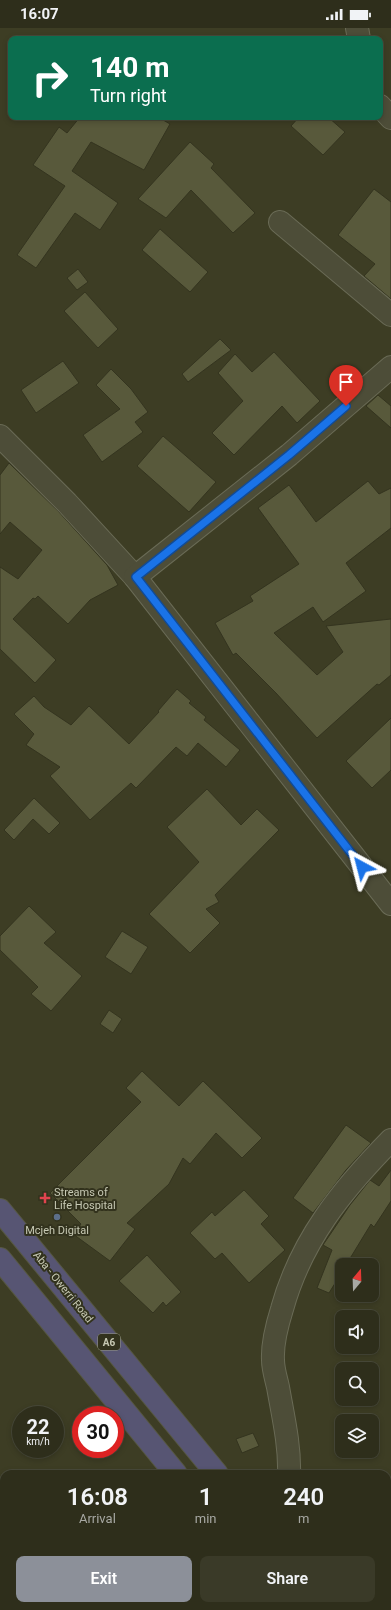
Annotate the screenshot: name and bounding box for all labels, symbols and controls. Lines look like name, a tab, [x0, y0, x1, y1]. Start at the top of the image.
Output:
text: 16:07	[20, 5, 59, 23]
text: 140 m	[90, 51, 169, 84]
icon: right	[24, 52, 76, 104]
text: Turn right	[90, 85, 167, 106]
pin	[329, 365, 363, 406]
icon: arrive	[335, 371, 357, 393]
position arrow	[341, 846, 383, 888]
place label: Streams of Life Hospital	[54, 1186, 116, 1212]
marker: Streams of Life Hospital	[39, 1192, 51, 1204]
marker: Mcjeh Digital	[52, 1212, 62, 1222]
place label: Mcjeh Digital	[25, 1224, 89, 1237]
street label: Aba - Owerri Road	[30, 1249, 96, 1325]
north arrow	[335, 1258, 379, 1302]
map controls	[335, 1258, 379, 1458]
button: sound	[335, 1310, 379, 1354]
road number: A6	[98, 1334, 120, 1350]
button: search	[335, 1362, 379, 1406]
speed limit sign: 30	[72, 1406, 124, 1458]
button: layers	[335, 1414, 379, 1458]
text: 22	[27, 1415, 49, 1439]
text: km/h	[26, 1436, 50, 1447]
text: 16:08	[67, 1483, 128, 1511]
text: 1	[199, 1483, 212, 1511]
text: 240	[283, 1483, 324, 1511]
text: Arrival	[79, 1511, 116, 1526]
text: min	[195, 1511, 216, 1526]
text: m	[298, 1511, 309, 1526]
button: Exit	[16, 1556, 192, 1602]
button: Share	[200, 1556, 375, 1602]

